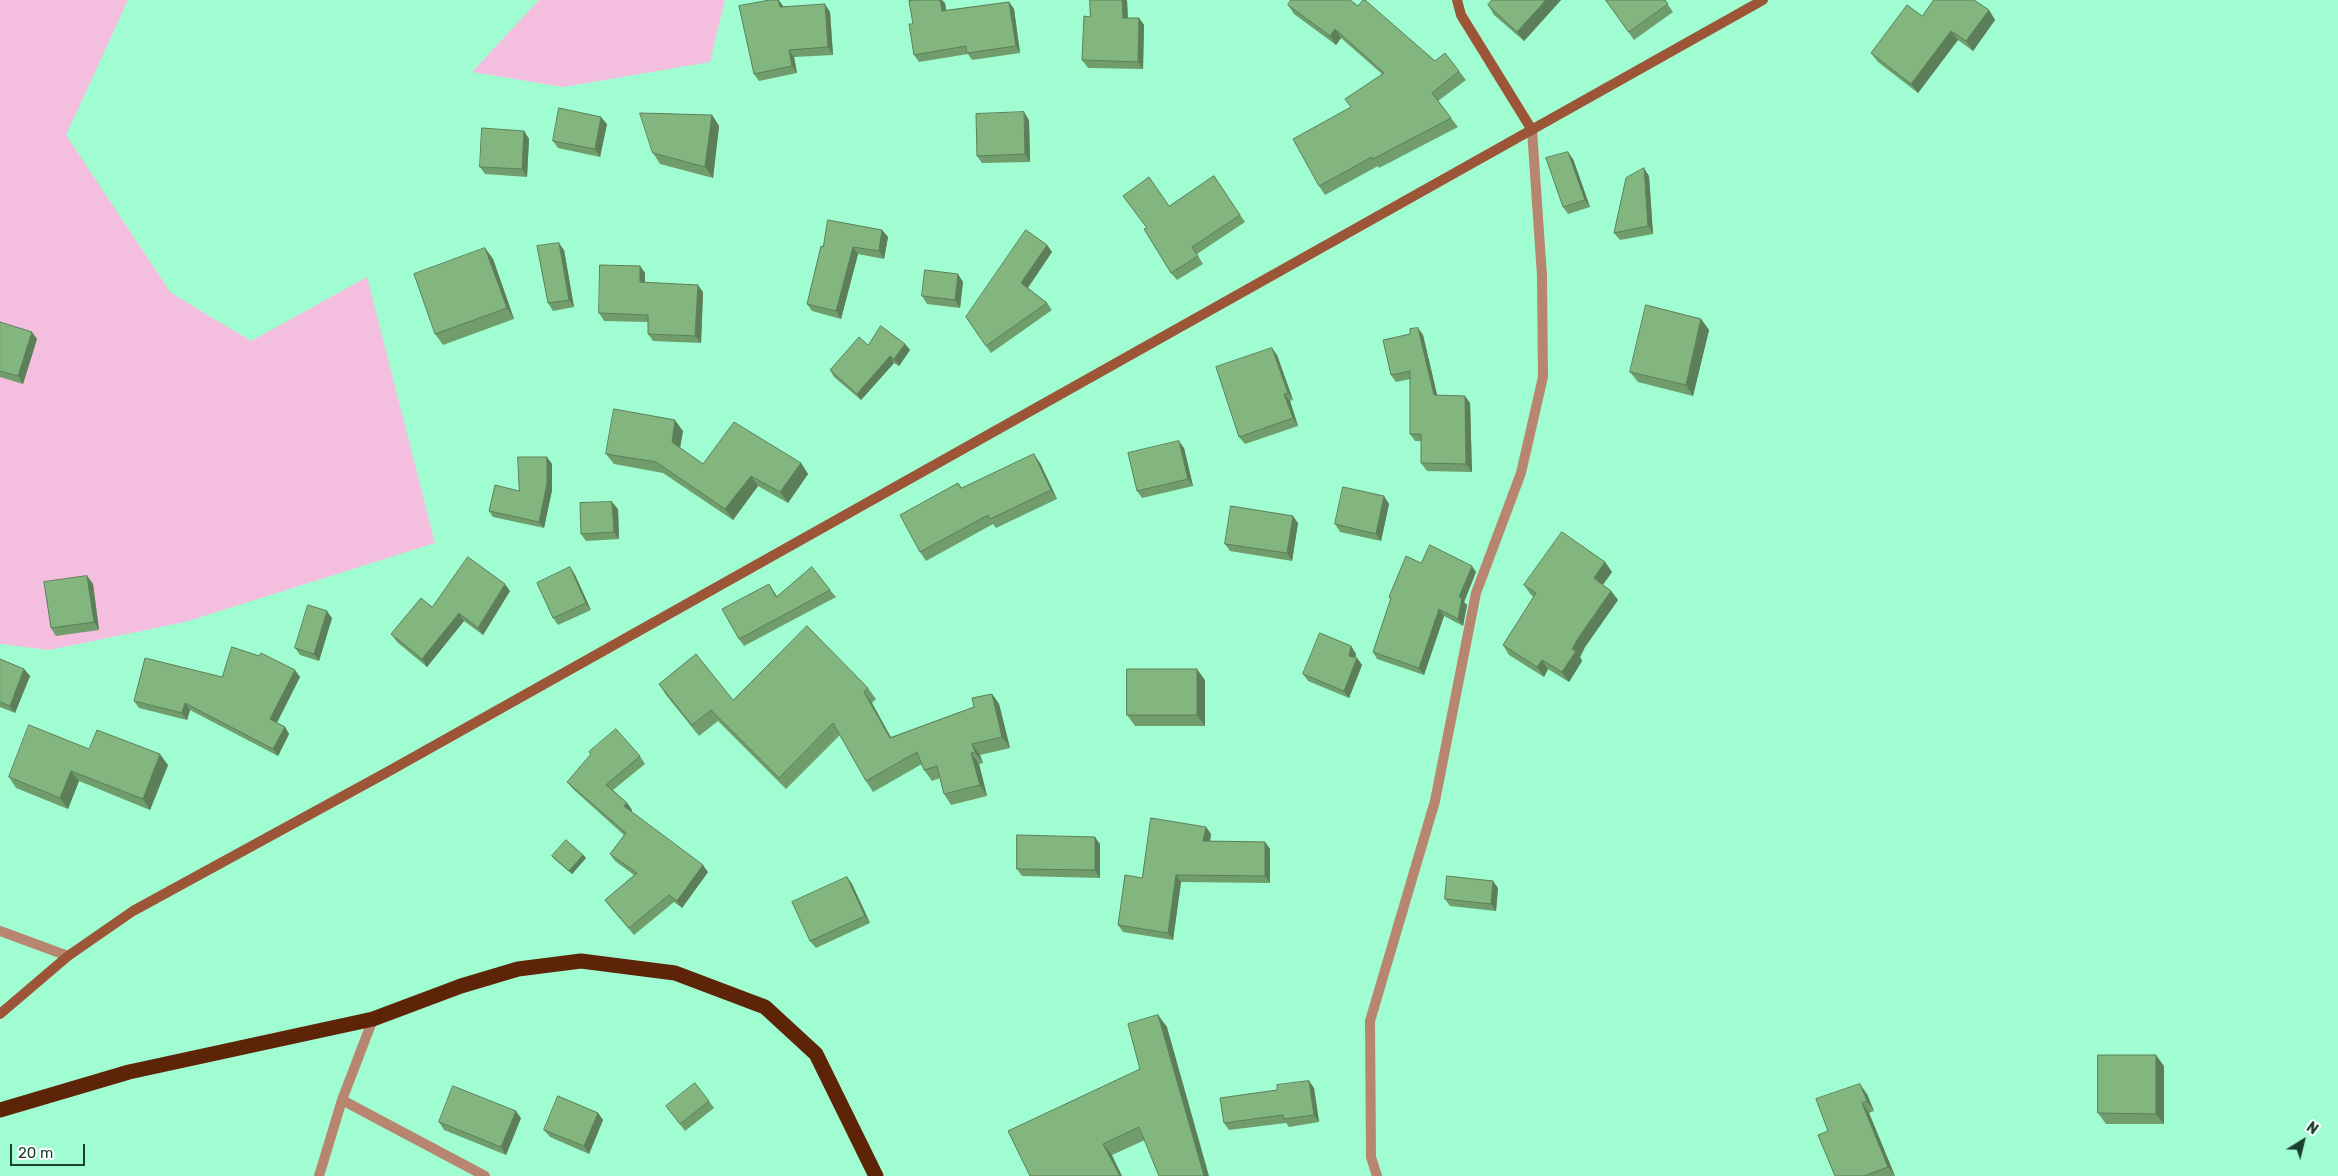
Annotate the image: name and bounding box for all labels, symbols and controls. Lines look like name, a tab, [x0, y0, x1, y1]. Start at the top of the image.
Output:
north arrow	[2278, 1116, 2328, 1166]
text: N	[2303, 1119, 2321, 1138]
scale bar	[12, 1134, 88, 1166]
text: 20 m	[18, 1144, 53, 1162]

